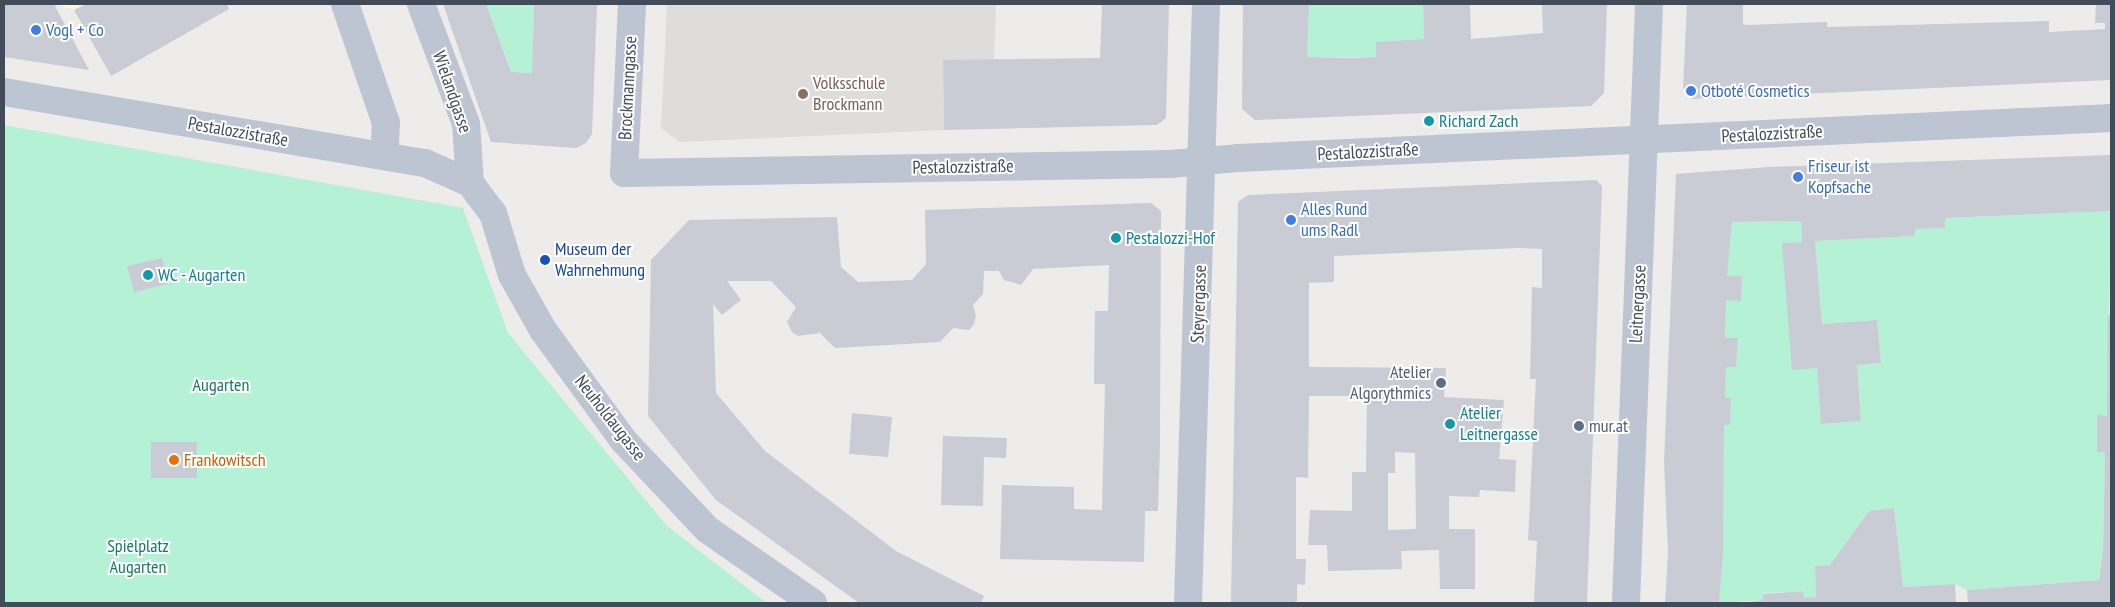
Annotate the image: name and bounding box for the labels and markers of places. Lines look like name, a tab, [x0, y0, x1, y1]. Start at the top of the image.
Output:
place label: Vogl + Co	[46, 19, 104, 41]
marker: Vogl + Co	[30, 24, 42, 36]
place label: Volksschule Brockmann	[813, 73, 885, 116]
place label: Otboté Cosmetics	[1701, 80, 1810, 102]
marker: Otboté Cosmetics	[1685, 85, 1697, 97]
marker: Volksschule Brockmann	[797, 88, 809, 100]
place label: Richard Zach	[1439, 110, 1519, 132]
marker: Richard Zach	[1423, 115, 1435, 127]
place label: Friseur ist Kopfsache	[1808, 156, 1871, 198]
marker: Friseur ist Kopfsache	[1792, 171, 1804, 183]
place label: Alles Rund ums Radl	[1301, 199, 1367, 242]
marker: Alles Rund ums Radl	[1285, 214, 1297, 226]
place label: Pestalozzi-Hof	[1126, 227, 1215, 249]
marker: Pestalozzi-Hof	[1110, 232, 1122, 244]
place label: Museum der Wahrnehmung	[555, 239, 645, 282]
marker: Museum der Wahrnehmung	[539, 254, 551, 266]
place label: WC - Augarten	[158, 264, 248, 286]
marker: WC - Augarten	[142, 269, 154, 281]
place label: Atelier Algorythmics	[1350, 362, 1431, 404]
marker: Atelier Algorythmics	[1435, 377, 1447, 389]
place label: Atelier Leitnergasse	[1460, 403, 1538, 446]
place label: mur.at	[1589, 415, 1628, 437]
marker: Atelier Leitnergasse	[1444, 418, 1456, 430]
marker: mur.at	[1573, 420, 1585, 432]
place label: Frankowitsch	[184, 449, 266, 471]
marker: Frankowitsch	[168, 454, 180, 466]

